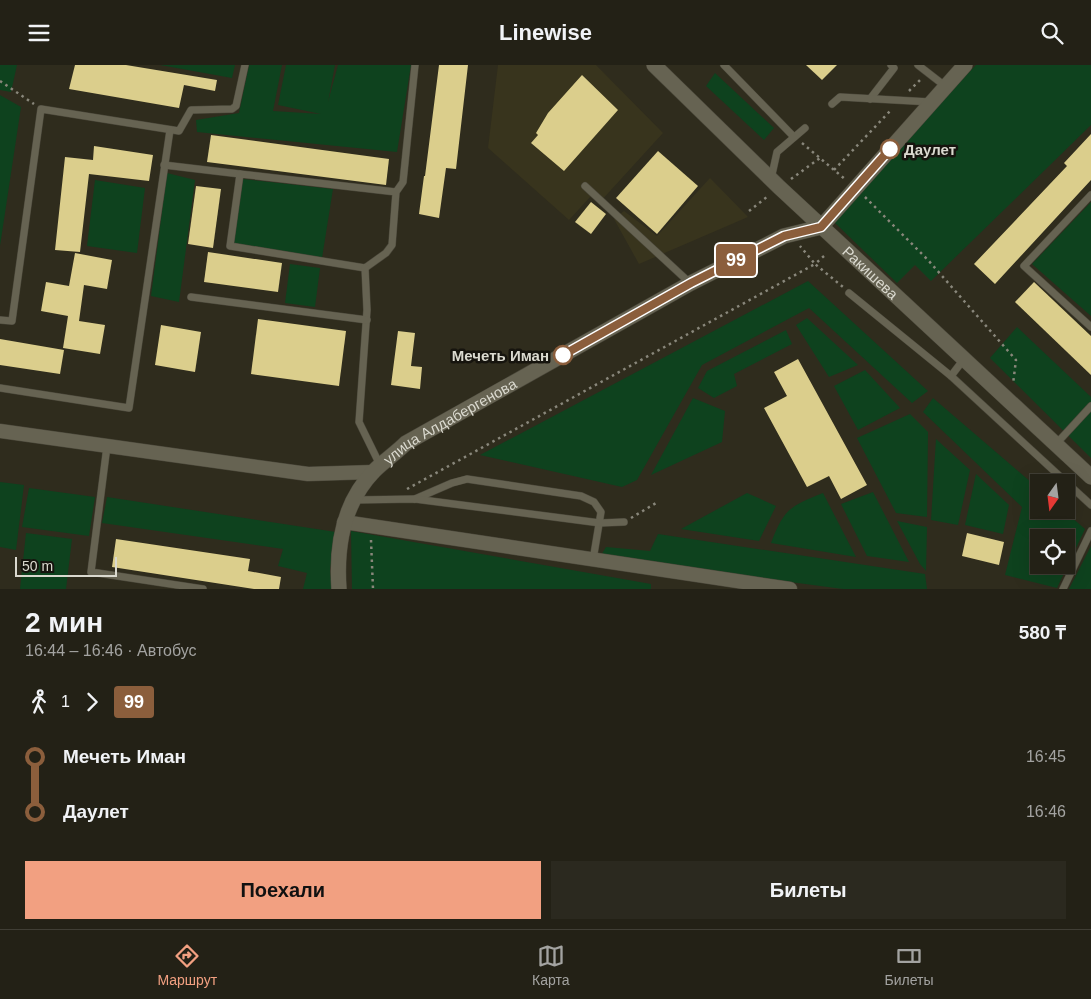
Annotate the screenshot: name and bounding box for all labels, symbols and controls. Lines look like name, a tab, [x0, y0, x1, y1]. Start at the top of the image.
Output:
icon: menu	[25, 19, 53, 47]
icon: search	[1038, 19, 1066, 47]
text: Linewise	[499, 20, 592, 45]
marker: Даулет	[880, 139, 900, 159]
place label: Даулет	[904, 141, 956, 158]
street label: Ракишева	[840, 242, 902, 303]
line badge: 99	[714, 244, 758, 276]
text: 99	[726, 250, 746, 270]
marker: Мечеть Иман	[553, 345, 573, 365]
place label: Мечеть Иман	[452, 347, 549, 364]
street label: улица Алдабергенова	[380, 374, 520, 468]
north arrow	[1030, 474, 1075, 519]
map controls	[1030, 474, 1075, 574]
button: locate	[1030, 529, 1075, 574]
scale bar	[15, 554, 118, 577]
text: 50 m	[22, 558, 53, 574]
text: 2 мин	[25, 607, 103, 638]
text: 580 ₸	[1019, 622, 1066, 643]
text: 16:44 – 16:46 · Автобус	[25, 642, 197, 659]
icon: walk	[25, 688, 53, 716]
icon: forward	[78, 688, 106, 716]
text: 99	[124, 692, 144, 712]
text: 1	[61, 693, 70, 710]
text: Мечеть Иман	[63, 746, 186, 767]
text: 16:45	[1026, 748, 1066, 765]
text: Даулет	[63, 801, 129, 822]
text: 16:46	[1026, 803, 1066, 820]
button: Поехали	[25, 861, 541, 919]
button: Билеты	[551, 861, 1066, 919]
tab: Маршрут	[157, 942, 217, 988]
tab: Карта	[532, 942, 570, 988]
tab: Билеты	[885, 942, 934, 988]

